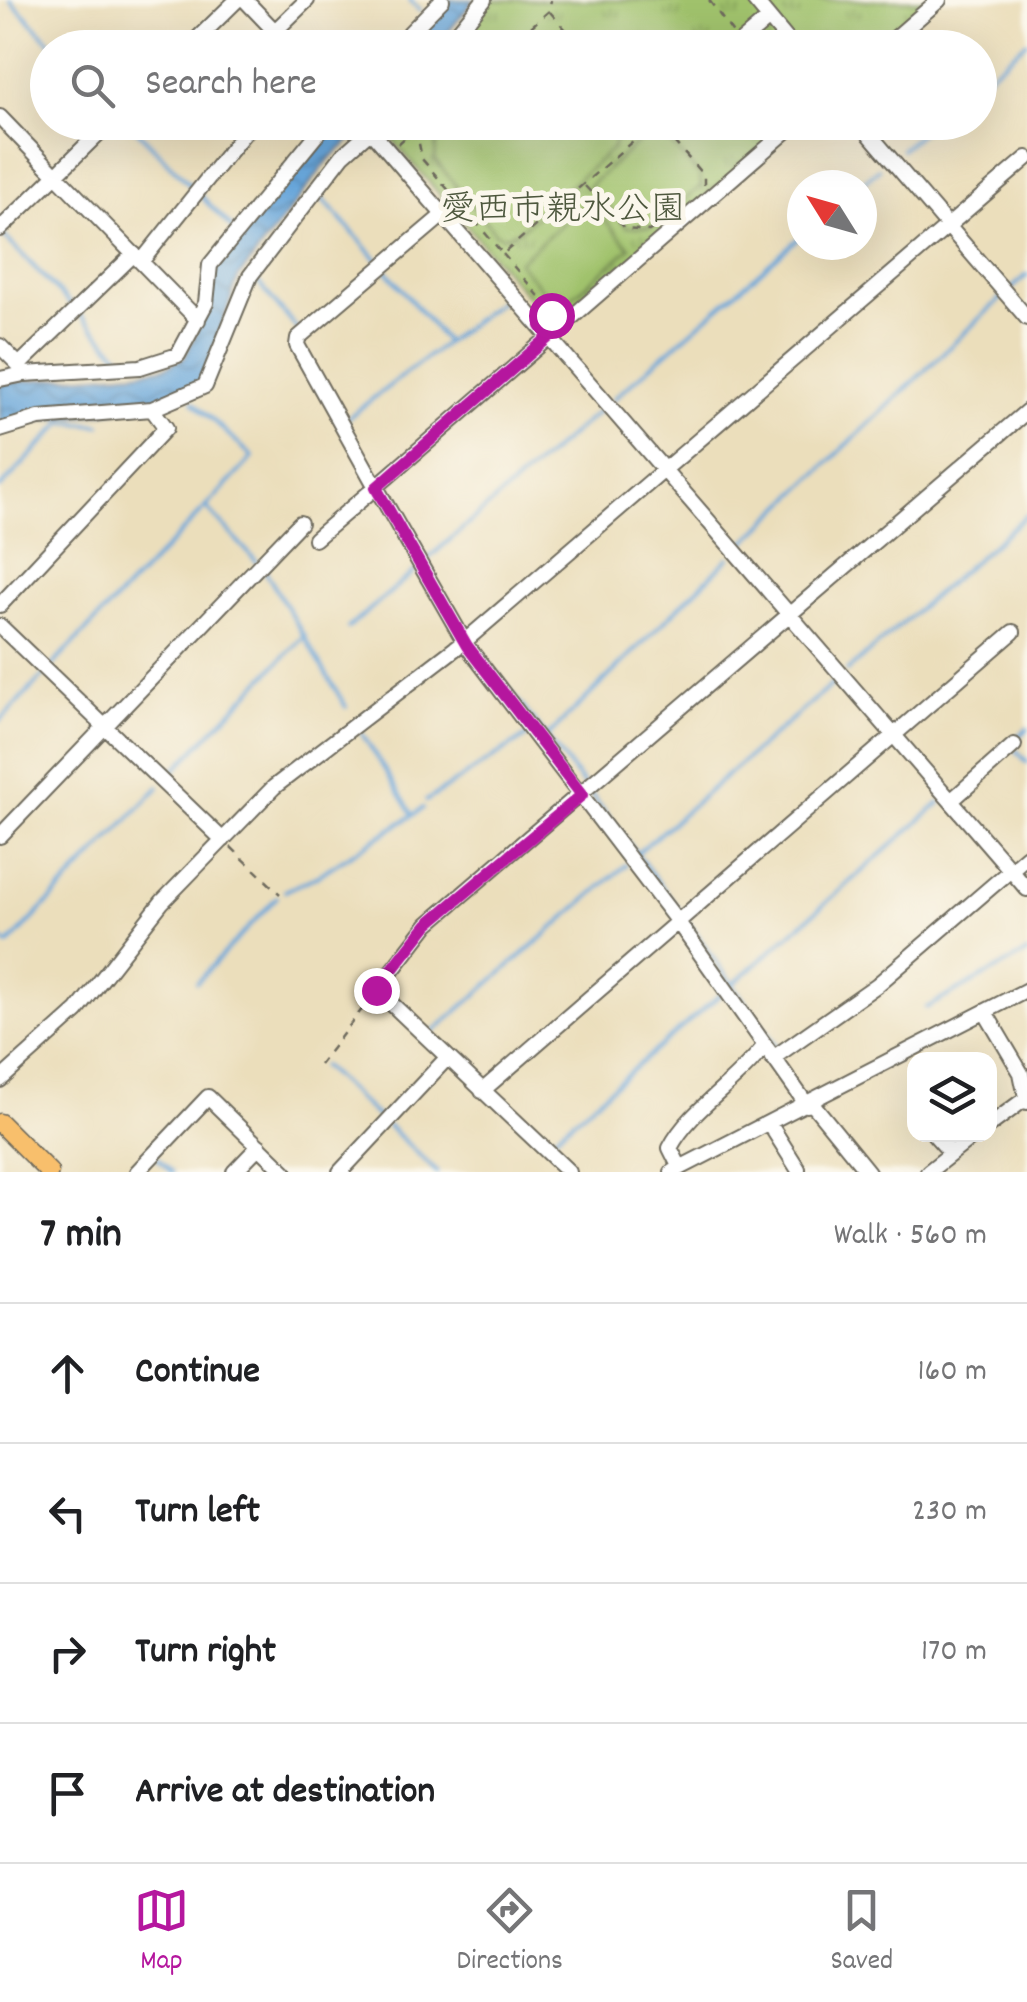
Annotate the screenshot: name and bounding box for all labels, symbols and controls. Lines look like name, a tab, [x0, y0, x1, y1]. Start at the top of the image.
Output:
search box	[30, 30, 997, 140]
icon: search	[65, 58, 120, 113]
text: Search here	[145, 58, 317, 113]
north arrow	[787, 170, 877, 260]
park label: 愛西市親水公園	[440, 187, 686, 237]
route start	[529, 293, 575, 339]
route end	[354, 968, 400, 1014]
map controls	[907, 1052, 997, 1142]
button: layers	[907, 1052, 997, 1142]
text: 7 min	[40, 1207, 122, 1267]
text: Walk · 560 m	[834, 1214, 987, 1260]
icon: ahead	[40, 1346, 95, 1401]
text: Continue	[135, 1346, 260, 1401]
text: 160 m	[918, 1350, 987, 1396]
icon: left	[40, 1486, 95, 1541]
text: Turn left	[135, 1486, 260, 1541]
text: 230 m	[912, 1490, 987, 1536]
icon: right	[40, 1626, 95, 1681]
text: Turn right	[135, 1626, 276, 1681]
text: 170 m	[921, 1630, 987, 1676]
icon: arrive	[40, 1766, 95, 1821]
text: Arrive at destination	[135, 1766, 435, 1821]
tab: Map	[134, 1883, 189, 1983]
tab: Directions	[457, 1883, 563, 1983]
tab: Saved	[831, 1883, 893, 1983]

